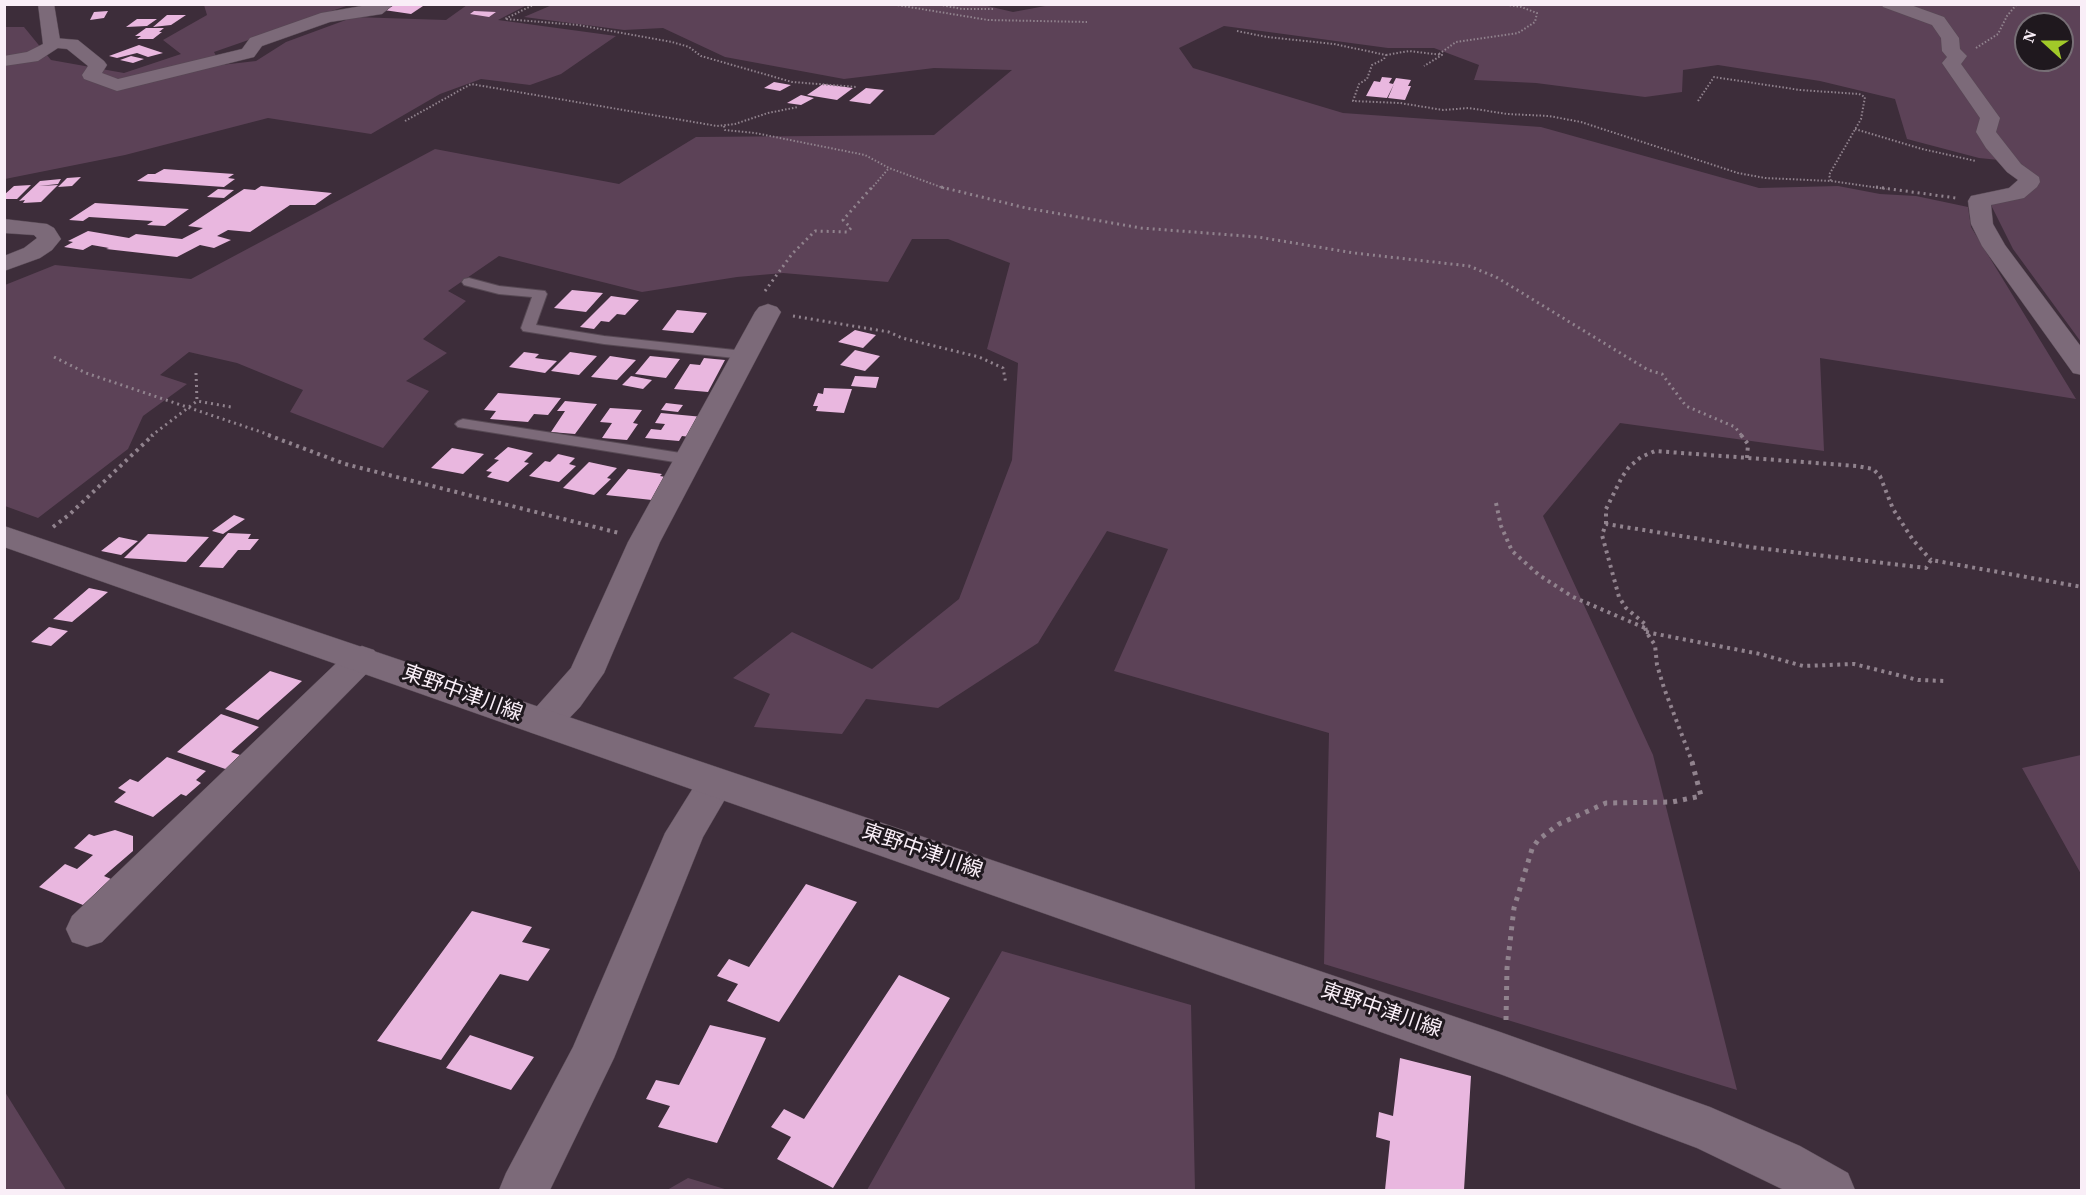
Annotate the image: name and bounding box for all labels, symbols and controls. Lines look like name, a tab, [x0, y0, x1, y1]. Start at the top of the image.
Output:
north arrow	[2014, 12, 2074, 72]
text: N	[2017, 27, 2041, 46]
street label: 東野中津川線	[398, 661, 526, 727]
street label: 東野中津川線	[858, 820, 986, 884]
street label: 東野中津川線	[1317, 979, 1445, 1043]

